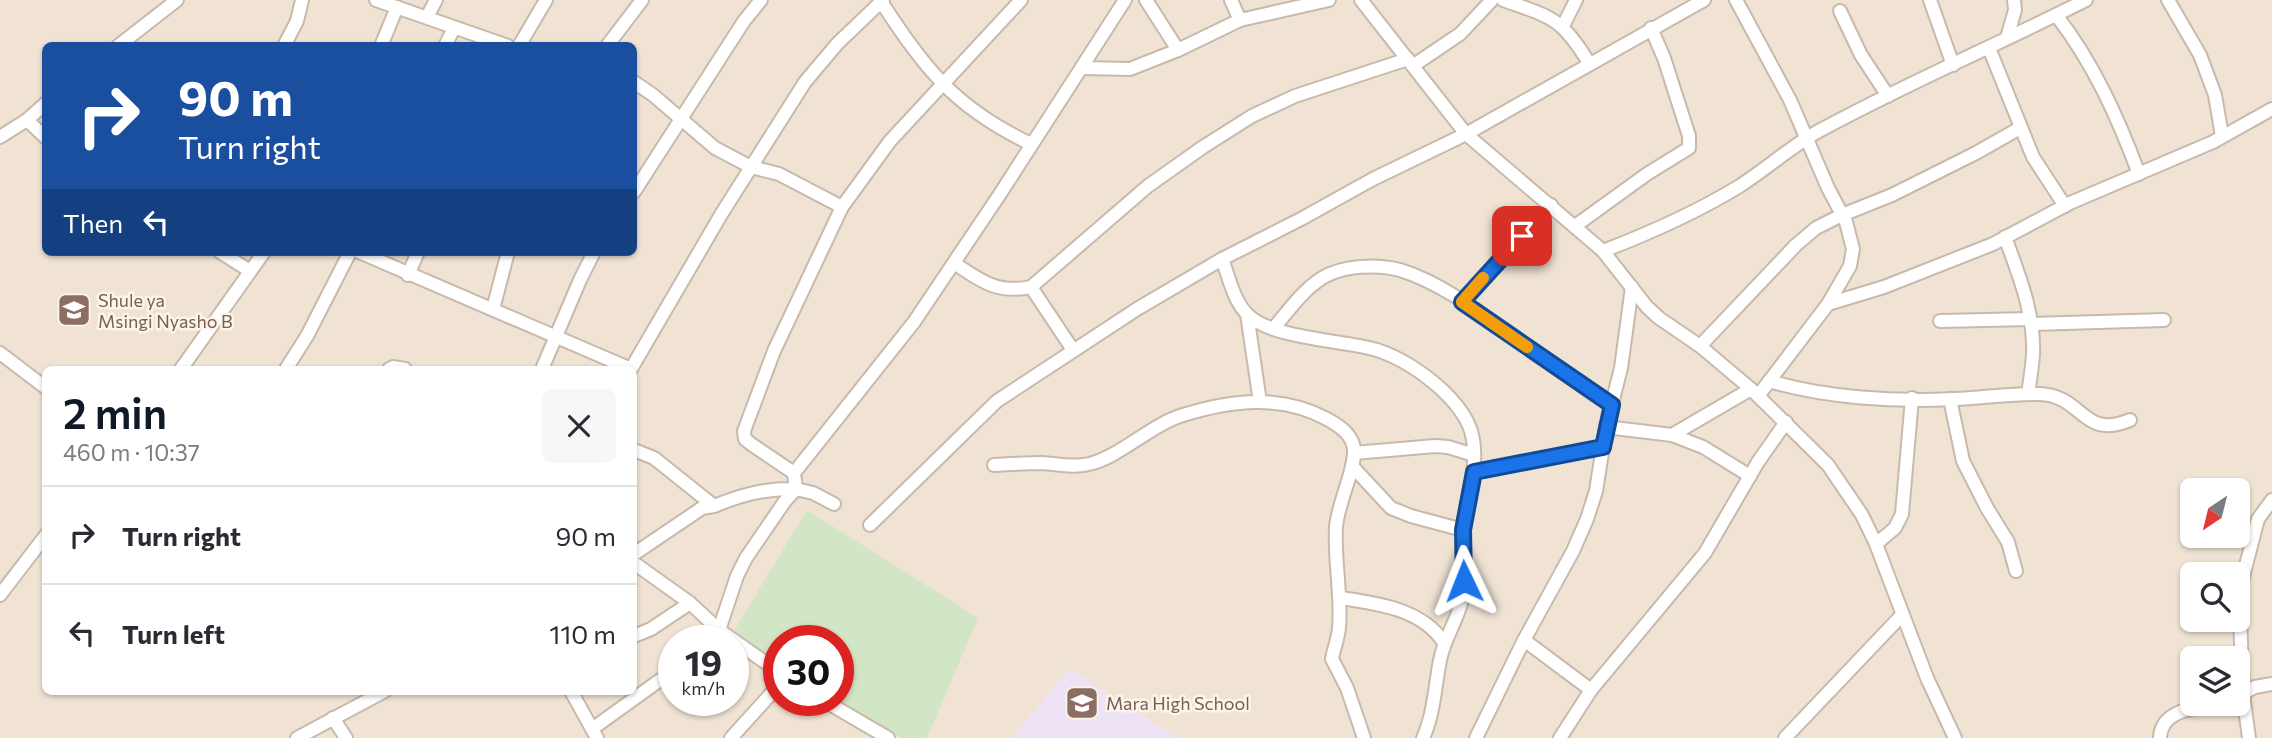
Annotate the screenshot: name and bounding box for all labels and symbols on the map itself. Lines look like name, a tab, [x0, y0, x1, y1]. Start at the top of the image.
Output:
pin	[1492, 206, 1552, 266]
place label: Shule ya Msingi Nyasho B	[98, 289, 233, 332]
school or university icon: Shule ya Msingi Nyasho B	[55, 291, 93, 329]
north arrow	[2180, 478, 2250, 548]
position arrow	[1427, 544, 1501, 618]
speed limit sign: 30	[763, 625, 854, 716]
school or university icon: Mara High School	[1063, 684, 1101, 722]
place label: Mara High School	[1106, 692, 1250, 714]

